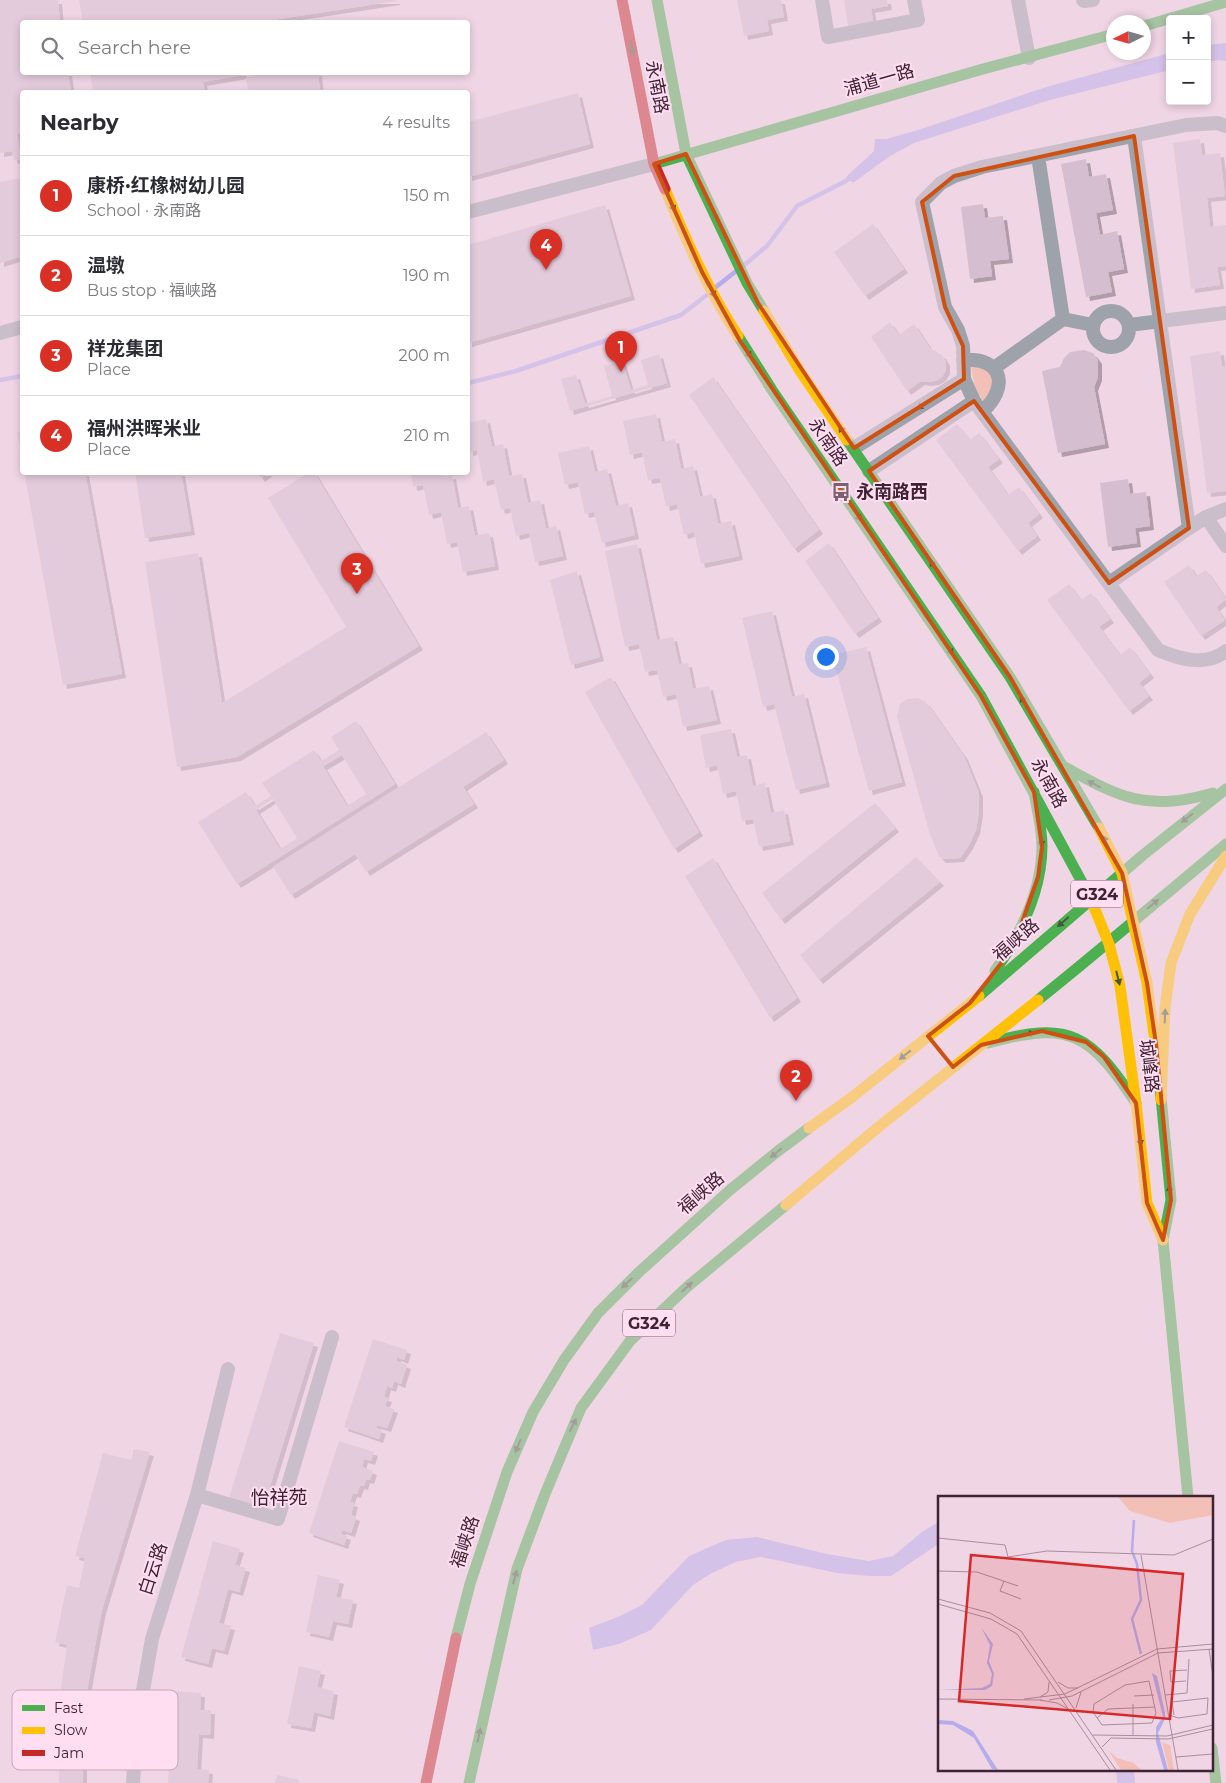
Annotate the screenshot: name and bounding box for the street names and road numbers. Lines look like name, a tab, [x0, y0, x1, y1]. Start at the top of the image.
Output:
street label: 永南路	[641, 58, 673, 116]
street label: 浦道一路	[841, 60, 917, 100]
street label: 永南路	[804, 413, 852, 471]
street label: 永南路	[1026, 754, 1072, 812]
road number: G324	[1071, 881, 1123, 908]
street label: 福峡路	[988, 914, 1044, 966]
street label: 城峰路	[1135, 1038, 1163, 1094]
street label: 福峡路	[673, 1167, 729, 1219]
road number: G324	[623, 1310, 675, 1336]
street label: 福峡路	[446, 1513, 484, 1571]
street label: 白云路	[134, 1540, 172, 1598]

